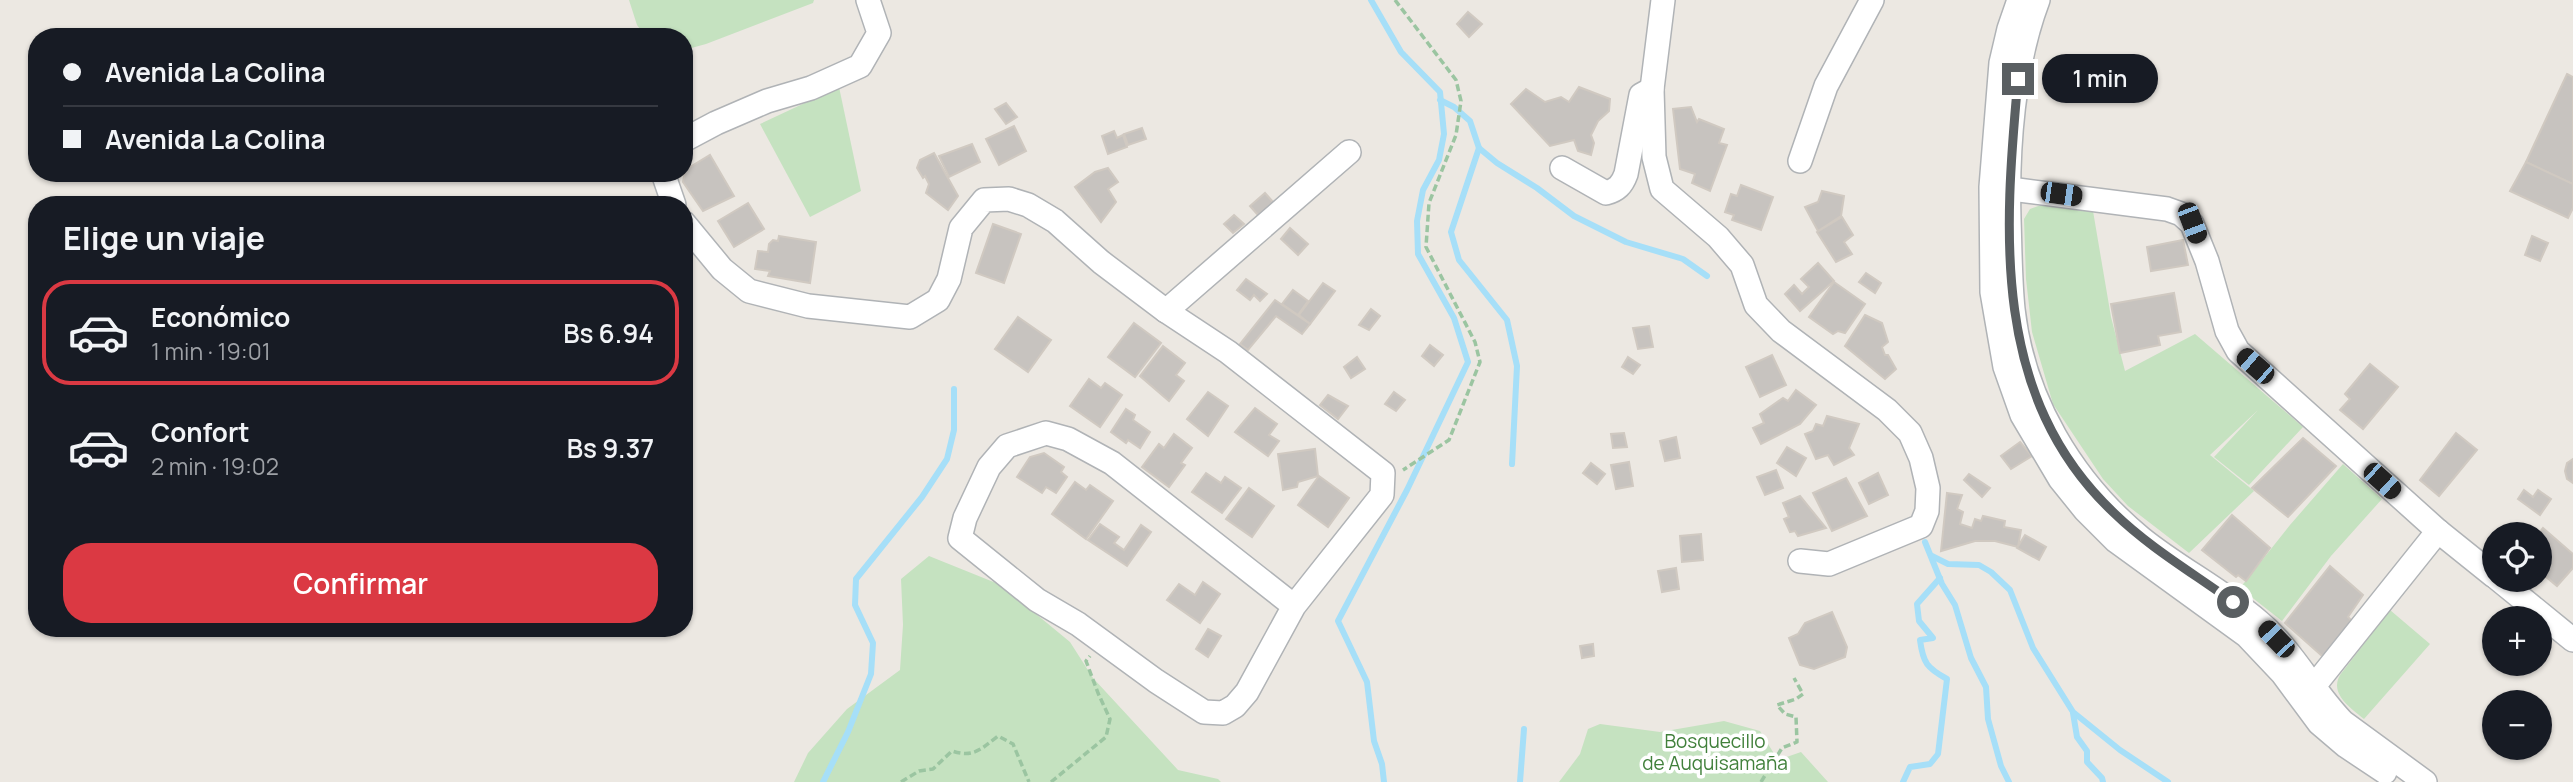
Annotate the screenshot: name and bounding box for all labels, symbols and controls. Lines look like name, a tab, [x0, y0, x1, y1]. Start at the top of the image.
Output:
text: Avenida La Colina	[105, 54, 325, 90]
callout: 1 min	[2042, 55, 2158, 104]
text: 1 min	[2073, 62, 2127, 94]
route end	[2002, 63, 2034, 95]
text: Avenida La Colina	[105, 121, 325, 157]
car	[2039, 181, 2084, 207]
car	[2175, 200, 2210, 246]
text: Elige un viaje	[63, 216, 265, 260]
text: Económico	[151, 299, 290, 335]
icon: car	[67, 301, 130, 364]
text: Bs 6.94	[563, 315, 654, 351]
text: 1 min · 19:01	[151, 335, 271, 367]
car	[2233, 344, 2278, 388]
text: Confort	[151, 414, 250, 450]
icon: car	[67, 416, 130, 479]
text: Bs 9.37	[567, 430, 654, 466]
text: 2 min · 19:02	[151, 450, 279, 482]
car	[2360, 459, 2405, 503]
map controls	[2482, 522, 2552, 760]
button: locate	[2482, 522, 2552, 592]
button: Confirmar	[63, 543, 658, 623]
route start	[2217, 586, 2249, 618]
button: +	[2482, 606, 2552, 676]
car	[2254, 617, 2299, 661]
button: −	[2482, 690, 2552, 760]
park label: Bosquecillo de Auquisamaña	[1642, 728, 1788, 776]

